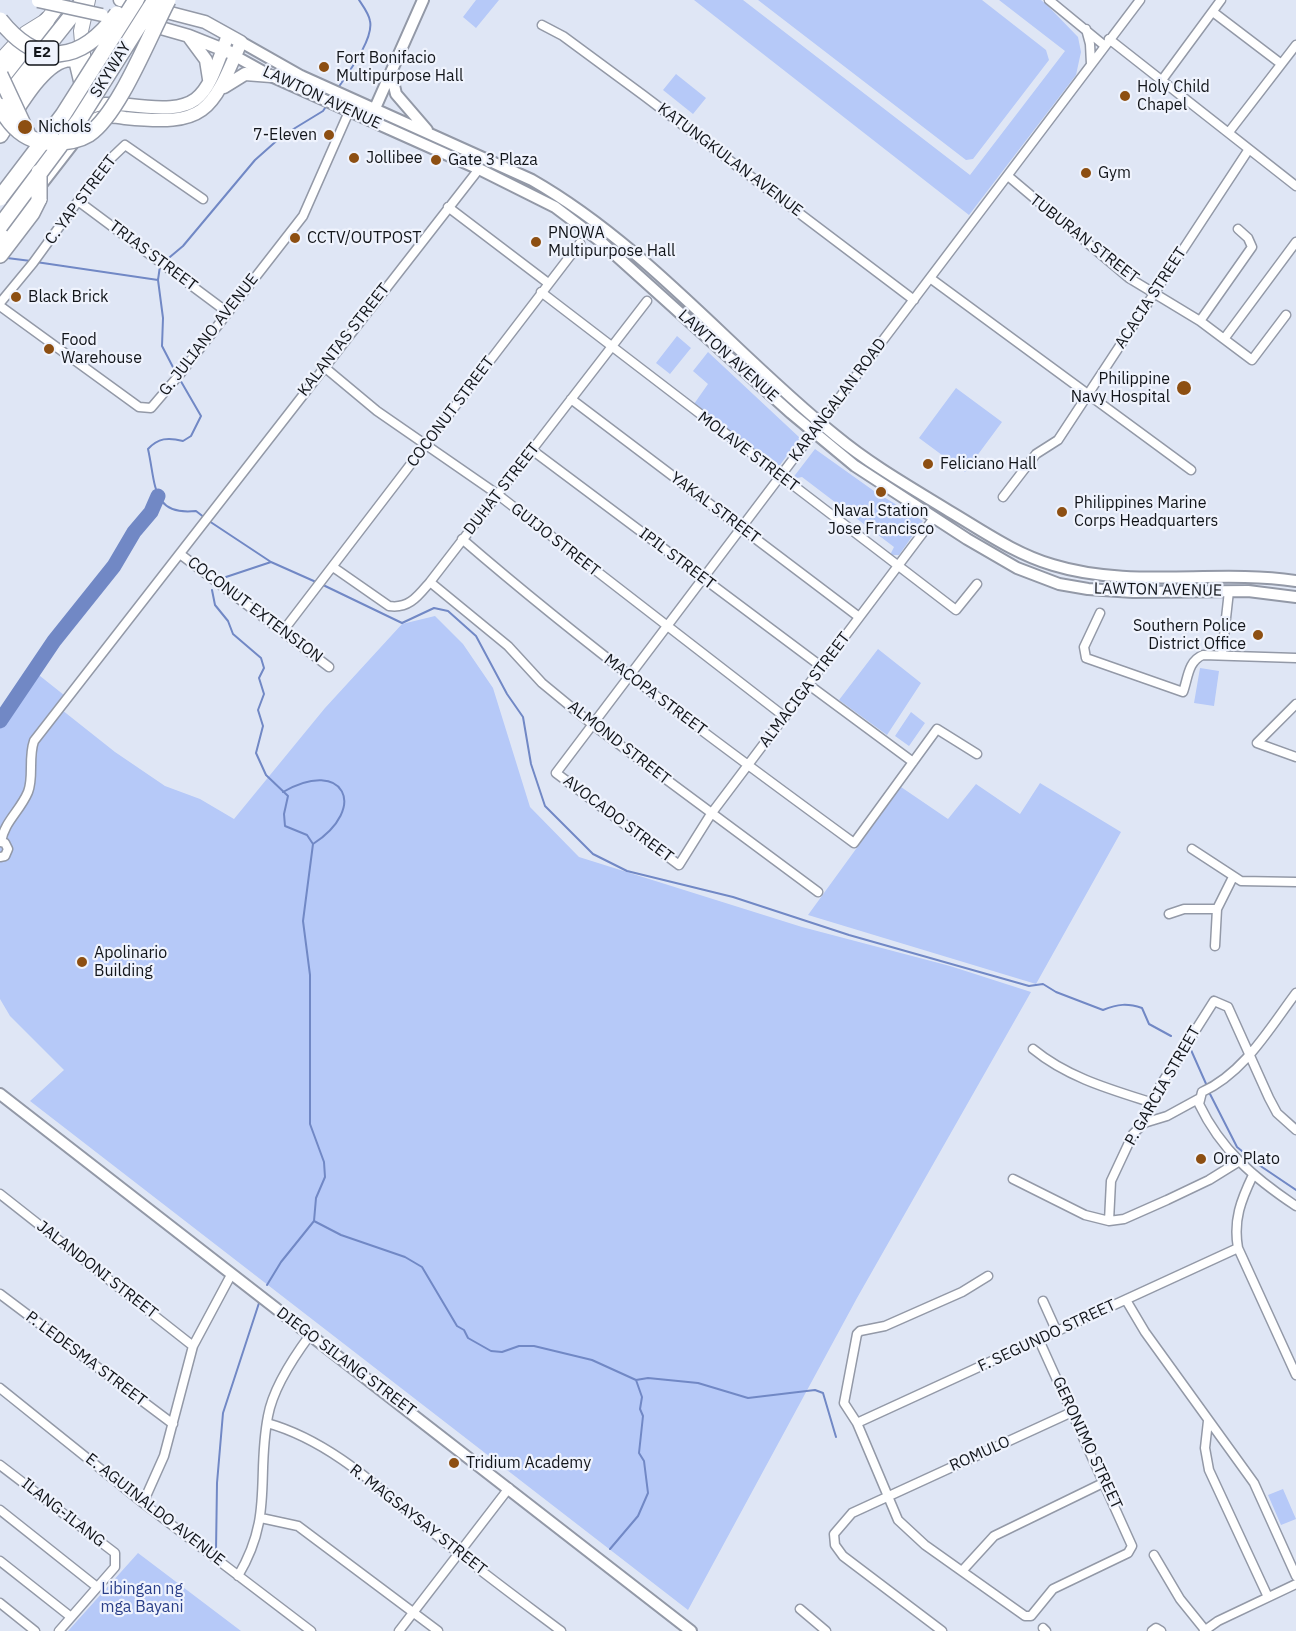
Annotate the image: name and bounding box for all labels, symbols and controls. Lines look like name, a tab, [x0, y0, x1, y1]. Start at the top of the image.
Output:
street label: SKYWAY	[86, 39, 136, 101]
road number: E2	[26, 41, 58, 65]
place label: Fort Bonifacio Multipurpose Hall	[336, 48, 463, 86]
marker: Fort Bonifacio Multipurpose Hall	[317, 60, 331, 74]
street label: LAWTON AVENUE	[260, 62, 384, 134]
place label: Holy Child Chapel	[1137, 77, 1210, 115]
marker: Holy Child Chapel	[1118, 89, 1132, 103]
street label: KATUNGKULAN AVENUE	[654, 99, 806, 221]
place label: Nichols	[38, 117, 92, 137]
marker: Nichols	[16, 118, 34, 136]
place label: 7-Eleven	[253, 125, 317, 145]
marker: 7-Eleven	[322, 128, 336, 142]
place label: Jollibee	[366, 148, 423, 168]
place label: Gate 3 Plaza	[448, 150, 538, 170]
marker: Jollibee	[347, 151, 361, 165]
street label: C. YAP STREET	[41, 152, 121, 248]
marker: Gate 3 Plaza	[429, 153, 443, 167]
place label: Gym	[1098, 163, 1131, 183]
marker: Gym	[1079, 166, 1093, 180]
street label: TUBURAN STREET	[1026, 190, 1142, 288]
street label: TRIAS STREET	[105, 217, 201, 295]
place label: PNOWA Multipurpose Hall	[548, 223, 675, 261]
place label: CCTV/OUTPOST	[307, 228, 421, 248]
marker: CCTV/OUTPOST	[288, 231, 302, 245]
marker: PNOWA Multipurpose Hall	[529, 235, 543, 249]
street label: ACACIA STREET	[1111, 244, 1191, 352]
street label: G. JULIANO AVENUE	[155, 270, 263, 400]
street label: KALANTAS STREET	[294, 280, 394, 400]
place label: Black Brick	[28, 287, 108, 307]
marker: Black Brick	[9, 290, 23, 304]
street label: LAWTON AVENUE	[674, 306, 782, 406]
place label: Food Warehouse	[61, 330, 142, 368]
street label: KARANGALAN ROAD	[785, 335, 891, 465]
marker: Food Warehouse	[42, 342, 56, 356]
street label: COCONUT STREET	[403, 353, 499, 471]
place label: Philippine Navy Hospital	[1071, 369, 1170, 407]
marker: Philippine Navy Hospital	[1175, 379, 1193, 397]
street label: MOLAVE STREET	[694, 408, 802, 496]
street label: DUHAT STREET	[460, 439, 544, 539]
place label: Feliciano Hall	[940, 454, 1037, 474]
marker: Feliciano Hall	[921, 457, 935, 471]
street label: YAKAL STREET	[666, 468, 764, 548]
marker: Naval Station Jose Francisco	[874, 485, 888, 499]
place label: Philippines Marine Corps Headquarters	[1074, 493, 1218, 531]
street label: GUIJO STREET	[507, 499, 603, 581]
place label: Naval Station Jose Francisco	[828, 501, 934, 539]
marker: Philippines Marine Corps Headquarters	[1055, 505, 1069, 519]
street label: IPIL STREET	[635, 524, 719, 594]
street label: COCONUT EXTENSION	[184, 553, 326, 667]
street label: LAWTON AVENUE	[1094, 579, 1222, 601]
place label: Southern Police District Office	[1133, 616, 1246, 654]
marker: Southern Police District Office	[1251, 628, 1265, 642]
street label: ALMACIGA STREET	[755, 629, 855, 751]
street label: MACOPA STREET	[600, 650, 710, 740]
street label: ALMOND STREET	[564, 697, 674, 789]
street label: AVOCADO STREET	[559, 771, 677, 867]
place label: Apolinario Building	[94, 943, 167, 981]
marker: Apolinario Building	[75, 955, 89, 969]
street label: P. GARCIA STREET	[1121, 1023, 1205, 1149]
place label: Oro Plato	[1213, 1149, 1280, 1169]
marker: Oro Plato	[1194, 1152, 1208, 1166]
street label: JALANDONI STREET	[33, 1217, 161, 1323]
street label: F. SEGUNDO STREET	[975, 1296, 1119, 1376]
street label: DIEGO SILANG STREET	[273, 1303, 419, 1421]
street label: P. LEDESMA STREET	[22, 1307, 150, 1411]
street label: GERONIMO STREET	[1048, 1374, 1126, 1512]
street label: ROMULO	[947, 1432, 1013, 1476]
street label: E. AGUINALDO AVENUE	[82, 1450, 228, 1570]
place label: Tridium Academy	[466, 1453, 591, 1473]
marker: Tridium Academy	[447, 1456, 461, 1470]
street label: R. MAGSAYSAY STREET	[346, 1461, 490, 1579]
street label: ILANG-ILANG	[17, 1474, 109, 1552]
park label: Libingan ng mga Bayani	[101, 1579, 183, 1617]

